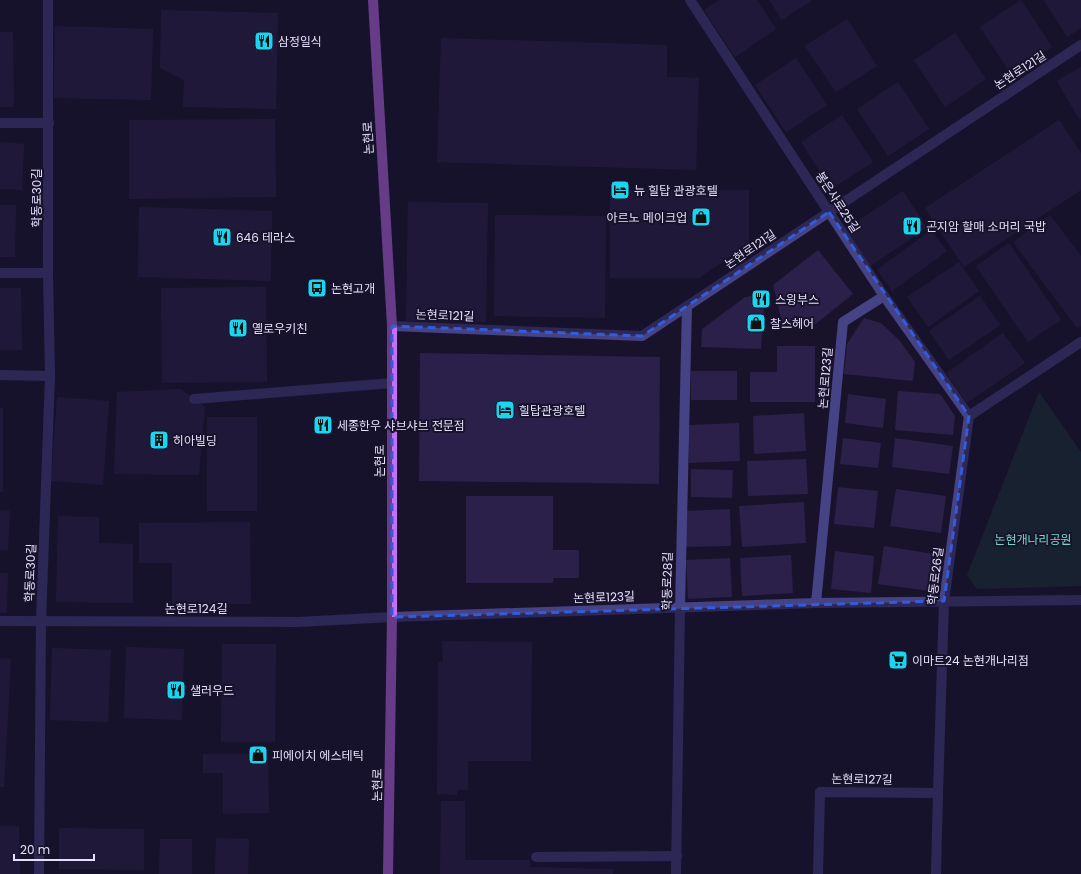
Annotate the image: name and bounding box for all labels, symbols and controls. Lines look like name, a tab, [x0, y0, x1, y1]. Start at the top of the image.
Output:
restaurant icon: 삼정일식	[253, 30, 275, 52]
place label: 삼정일식	[278, 33, 322, 50]
street label: 논현로121길	[991, 47, 1049, 93]
street label: 논현로	[359, 121, 377, 155]
street label: 봉은사로25길	[812, 168, 864, 236]
street label: 학동로30길	[28, 169, 45, 227]
hotel icon: 뉴 힐탑 관광호텔	[609, 179, 631, 201]
place label: 뉴 힐탑 관광호텔	[634, 182, 718, 199]
shop icon: 아르노 메이크업	[690, 206, 712, 228]
place label: 아르노 메이크업	[607, 209, 687, 226]
restaurant icon: 곤지암 할매 소머리 국밥	[901, 215, 923, 237]
place label: 곤지암 할매 소머리 국밥	[926, 218, 1046, 235]
restaurant icon: 646 테라스	[211, 226, 233, 248]
street label: 논현로121길	[721, 226, 779, 272]
place label: 646 테라스	[236, 229, 295, 246]
bus stop icon: 논현고개	[306, 277, 328, 299]
place label: 논현고개	[331, 280, 375, 297]
restaurant icon: 스윙부스	[750, 288, 772, 310]
place label: 스윙부스	[775, 291, 819, 308]
street label: 논현로121길	[415, 305, 475, 325]
shop icon: 찰스헤어	[745, 312, 767, 334]
place label: 찰스헤어	[770, 315, 814, 332]
restaurant icon: 옐로우키친	[227, 317, 249, 339]
place label: 옐로우키친	[252, 320, 307, 337]
street label: 논현로123길	[814, 346, 836, 410]
hotel icon: 힐탑관광호텔	[494, 399, 516, 421]
place label: 힐탑관광호텔	[519, 402, 585, 419]
restaurant icon: 세종한우 샤브샤브 전문점	[312, 414, 334, 436]
place label: 세종한우 샤브샤브 전문점	[337, 417, 465, 434]
building icon: 히아빌딩	[148, 429, 170, 451]
place label: 히아빌딩	[173, 432, 217, 449]
street label: 논현로	[371, 444, 388, 478]
park label: 논현개나리공원	[994, 531, 1072, 548]
street label: 학동로30길	[20, 543, 40, 603]
street label: 학동로26길	[923, 546, 947, 606]
street label: 학동로28길	[658, 552, 676, 610]
street label: 논현로123길	[573, 587, 635, 607]
street label: 논현로124길	[165, 600, 227, 617]
supermarket icon: 이마트24 논현개나리점	[887, 649, 909, 671]
place label: 이마트24 논현개나리점	[912, 652, 1029, 669]
restaurant icon: 샐러우드	[165, 679, 187, 701]
place label: 샐러우드	[190, 682, 234, 699]
shop icon: 피에이치 에스테틱	[247, 744, 269, 766]
place label: 피에이치 에스테틱	[272, 747, 364, 764]
street label: 논현로	[368, 768, 386, 802]
street label: 논현로127길	[831, 770, 893, 788]
scale bar	[14, 836, 94, 862]
text: 20 m	[20, 841, 50, 858]

